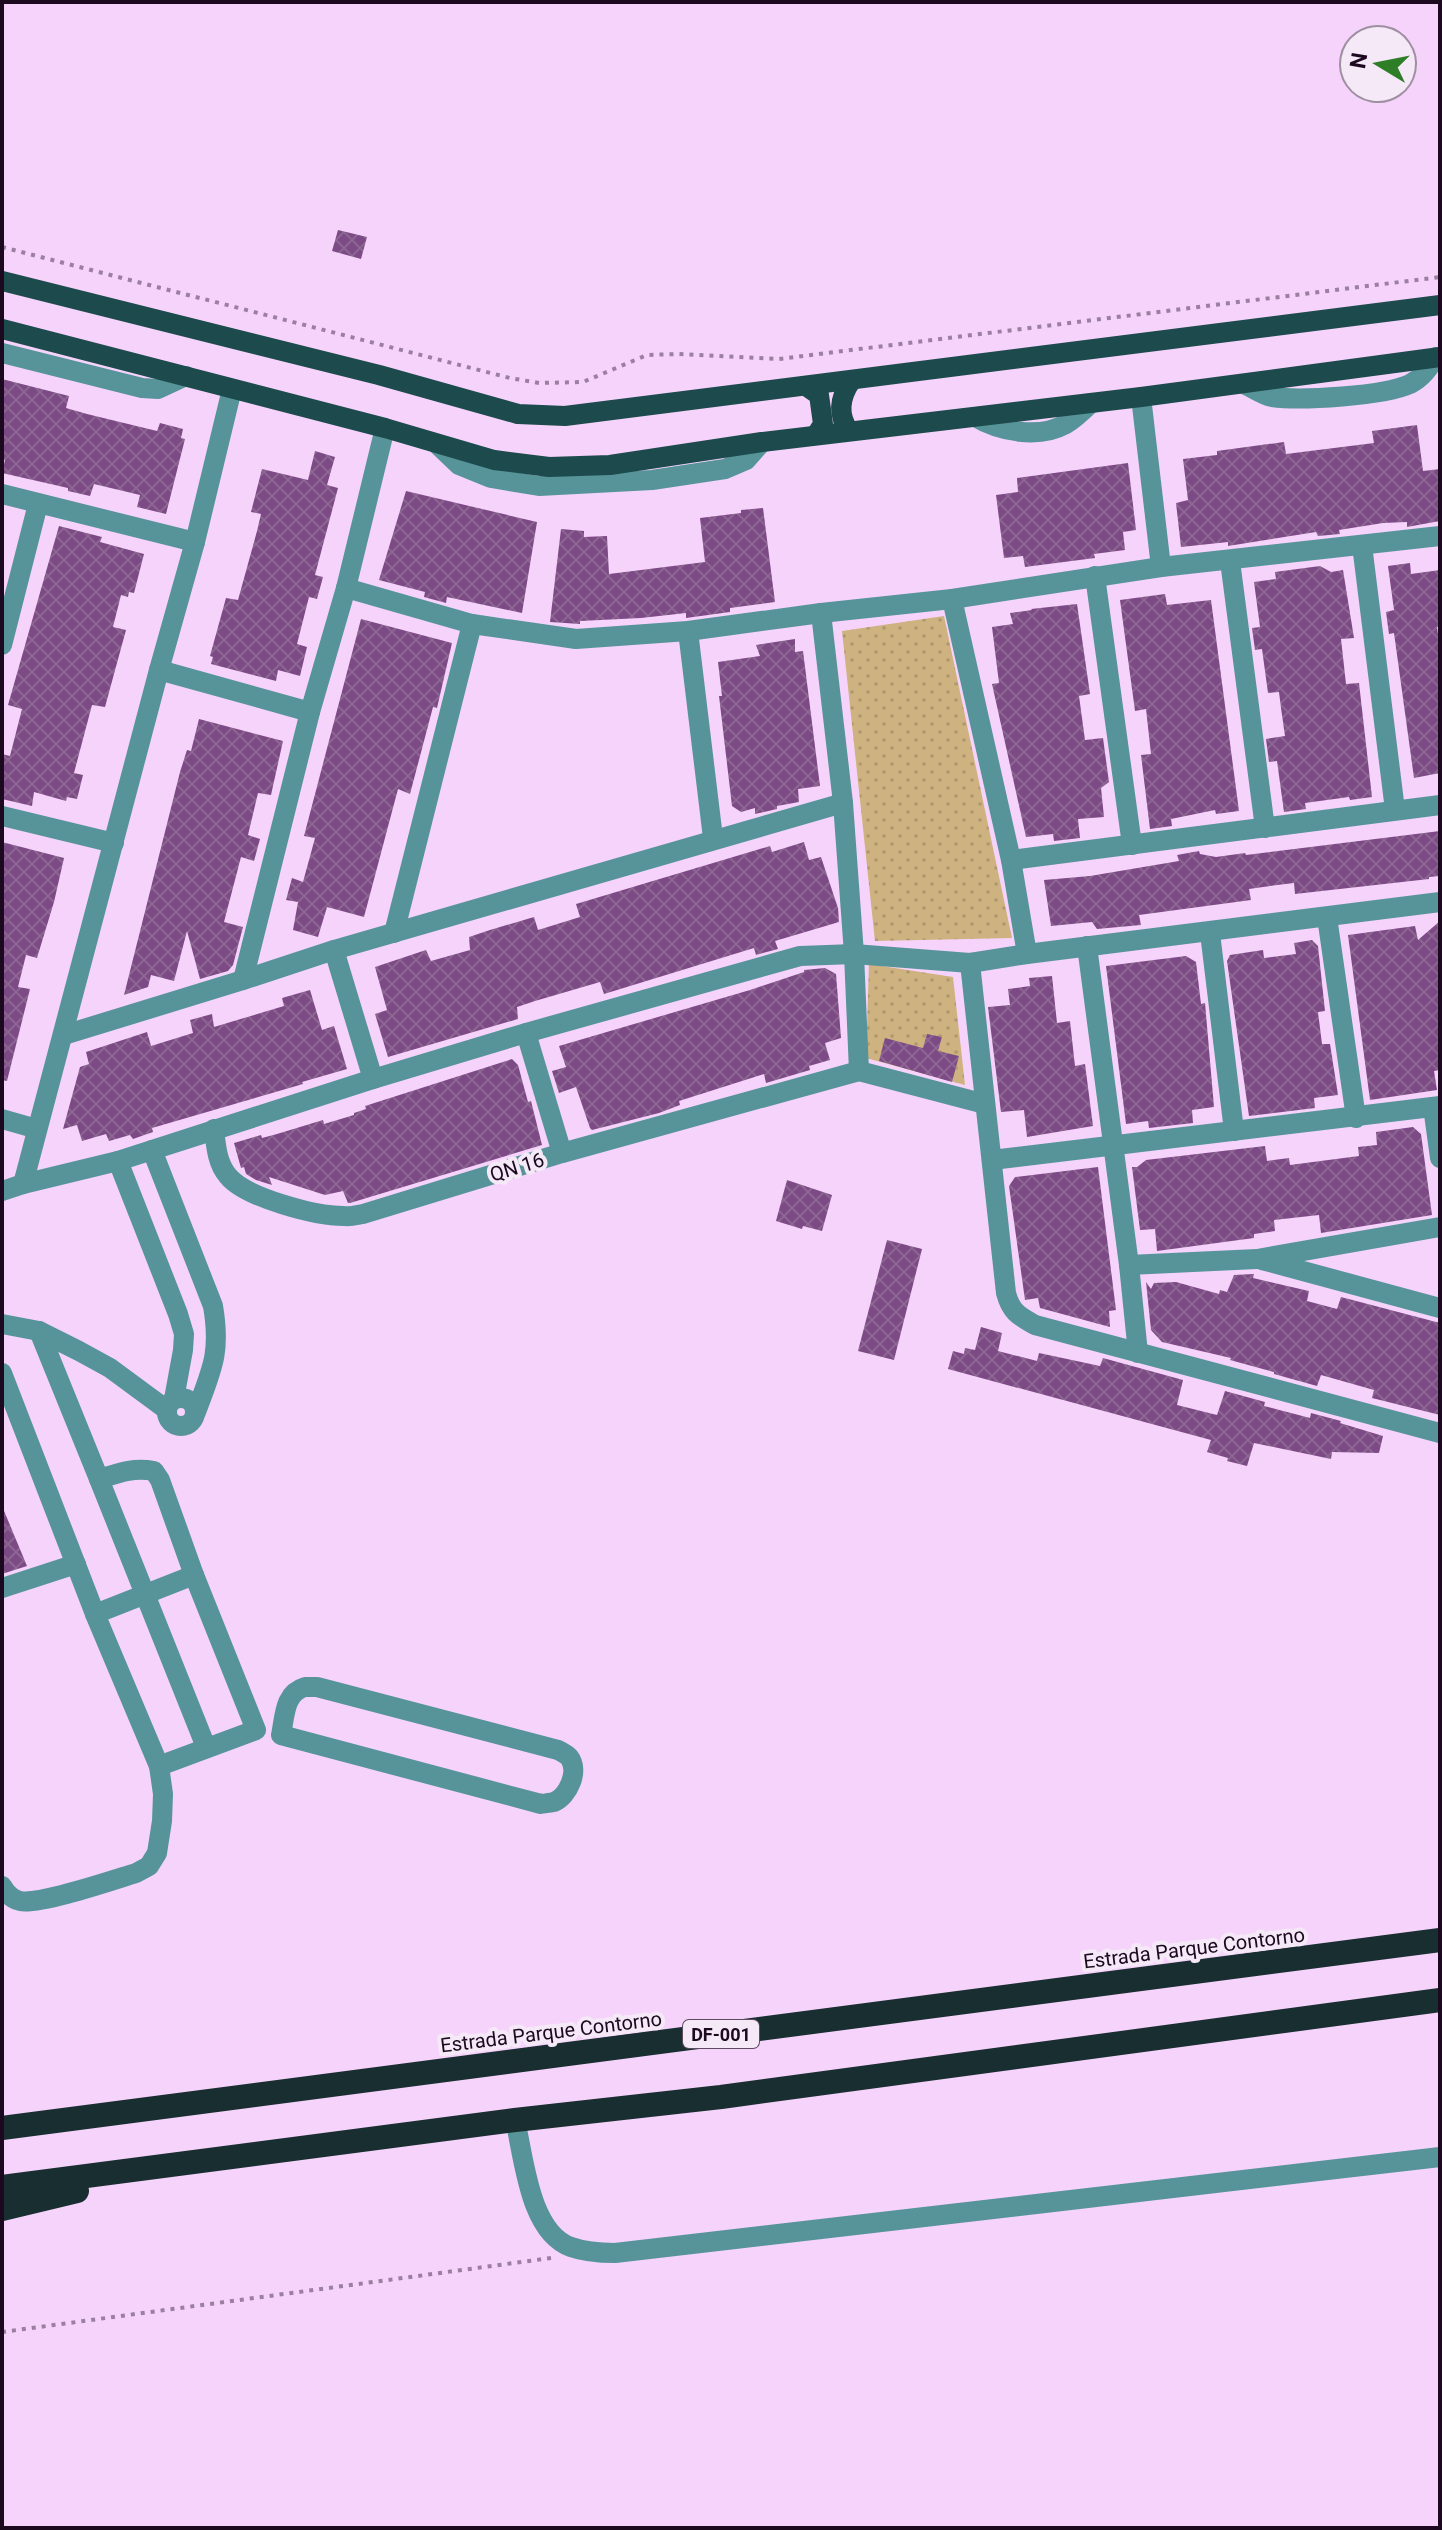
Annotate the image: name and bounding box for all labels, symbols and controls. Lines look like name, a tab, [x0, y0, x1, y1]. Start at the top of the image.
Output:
north arrow	[1338, 24, 1418, 104]
text: N	[1345, 51, 1372, 70]
street label: QN 16	[487, 1147, 547, 1187]
street label: Estrada Parque Contorno	[1082, 1923, 1306, 1973]
street label: Estrada Parque Contorno	[439, 2007, 663, 2057]
road number: DF-001	[683, 2020, 759, 2048]

